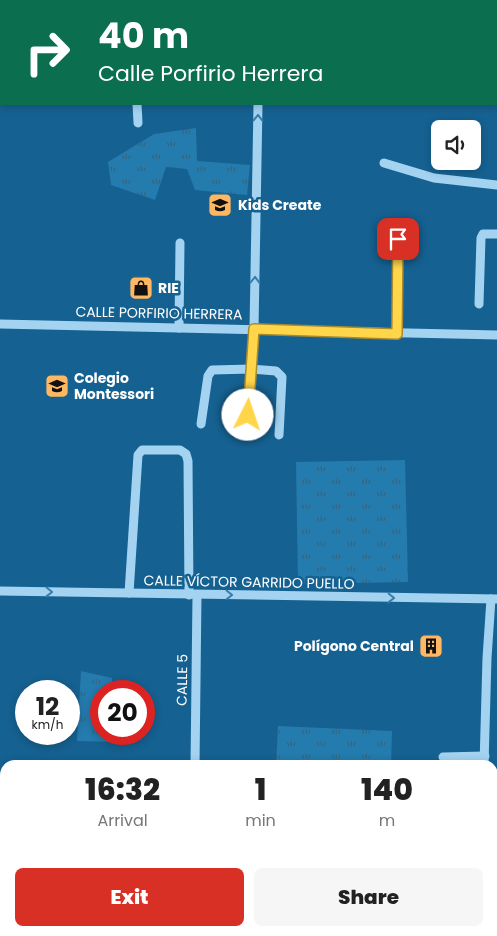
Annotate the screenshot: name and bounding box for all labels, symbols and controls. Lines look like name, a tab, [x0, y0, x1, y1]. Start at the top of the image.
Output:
text: 40 m	[98, 11, 189, 60]
icon: right	[15, 20, 80, 85]
text: Calle Porfirio Herrera	[98, 58, 323, 89]
one-way arrow	[253, 114, 263, 122]
map controls	[431, 120, 481, 170]
button: sound	[431, 120, 481, 170]
school or university icon: Kids Create	[207, 192, 233, 218]
place label: Kids Create	[238, 195, 322, 215]
pin	[377, 218, 419, 260]
icon: arrive	[384, 225, 412, 253]
shop icon: RIE	[128, 275, 154, 301]
one-way arrow	[249, 276, 260, 284]
place label: RIE	[158, 278, 179, 298]
street label: CALLE PORFIRIO HERRERA	[75, 302, 243, 324]
place label: Colegio Montessori	[74, 368, 154, 404]
school or university icon: Colegio Montessori	[44, 373, 70, 399]
position arrow	[221, 388, 273, 440]
street label: CALLE VÍCTOR GARRIDO PUELLO	[143, 570, 355, 594]
one-way arrow	[45, 586, 53, 597]
one-way arrow	[225, 590, 233, 600]
one-way arrow	[388, 593, 395, 603]
building icon: Polígono Central	[418, 633, 444, 659]
place label: Polígono Central	[294, 636, 414, 656]
street label: CALLE 5	[172, 654, 192, 706]
speed limit sign: 20	[90, 680, 155, 745]
text: 12	[36, 689, 59, 724]
text: km/h	[32, 716, 63, 733]
text: 16:32	[85, 768, 160, 811]
text: 1	[255, 768, 266, 811]
text: 140	[361, 768, 413, 811]
text: Arrival	[97, 809, 148, 832]
text: min	[245, 809, 276, 832]
text: m	[379, 809, 395, 832]
button: Exit	[15, 868, 244, 926]
button: Share	[254, 868, 483, 926]

